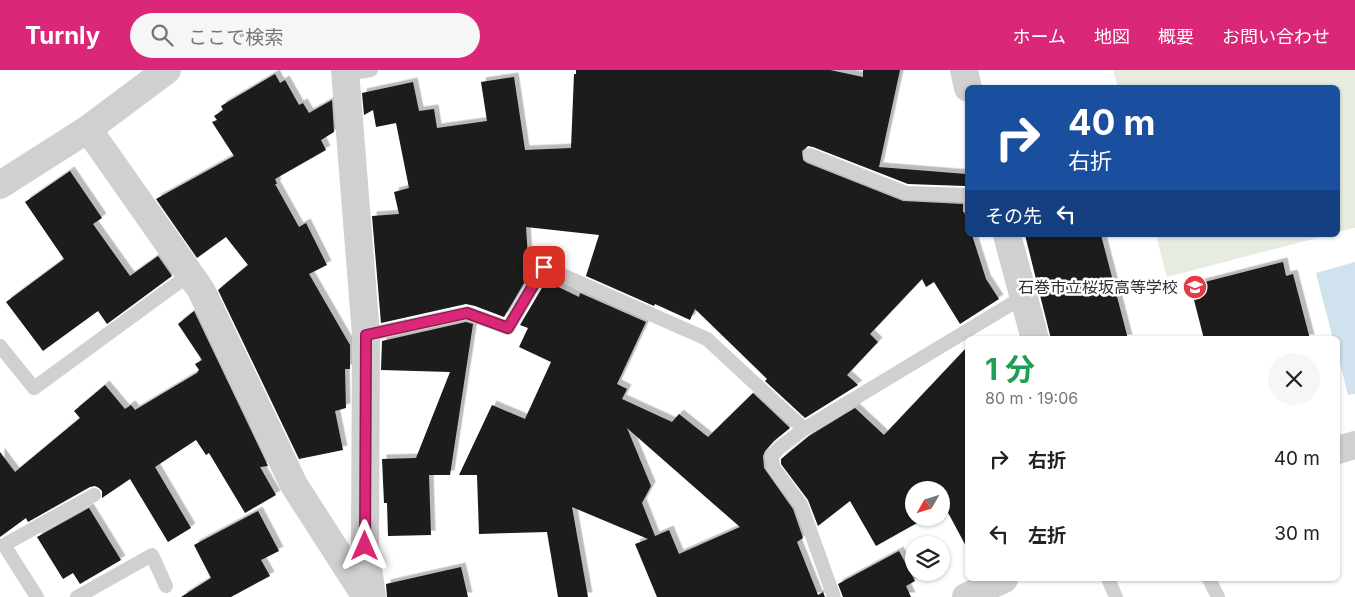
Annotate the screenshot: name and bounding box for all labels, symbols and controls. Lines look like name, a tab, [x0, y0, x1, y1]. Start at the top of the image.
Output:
search box	[130, 13, 480, 58]
text: Turnly	[25, 21, 100, 50]
icon: search	[148, 21, 176, 49]
text: ここで検索	[188, 26, 283, 49]
text: ホーム	[1013, 26, 1066, 47]
text: 地図	[1094, 26, 1130, 47]
text: 概要	[1158, 26, 1194, 47]
text: お問い合わせ	[1222, 26, 1330, 47]
text: 40 m	[1068, 101, 1156, 143]
icon: right	[985, 105, 1050, 170]
text: 右折	[1068, 148, 1112, 174]
icon: left	[1052, 200, 1080, 228]
text: その先	[985, 205, 1042, 228]
pin	[523, 246, 565, 288]
icon: arrive	[530, 253, 558, 281]
school or university icon: 石巻市立桜坂高等学校	[1182, 274, 1208, 300]
place label: 石巻市立桜坂高等学校	[1018, 277, 1178, 297]
text: 1 分	[985, 351, 1035, 387]
button: close	[1268, 353, 1320, 405]
text: 80 m · 19:06	[985, 388, 1078, 408]
icon: right	[985, 445, 1013, 473]
text: 40 m	[1274, 447, 1320, 470]
text: 右折	[1028, 449, 1066, 472]
north arrow	[905, 481, 950, 526]
map controls	[905, 481, 950, 581]
position arrow	[338, 519, 390, 571]
icon: left	[985, 520, 1013, 548]
text: 30 m	[1274, 522, 1320, 545]
text: 左折	[1028, 524, 1066, 547]
button: layers	[905, 536, 950, 581]

